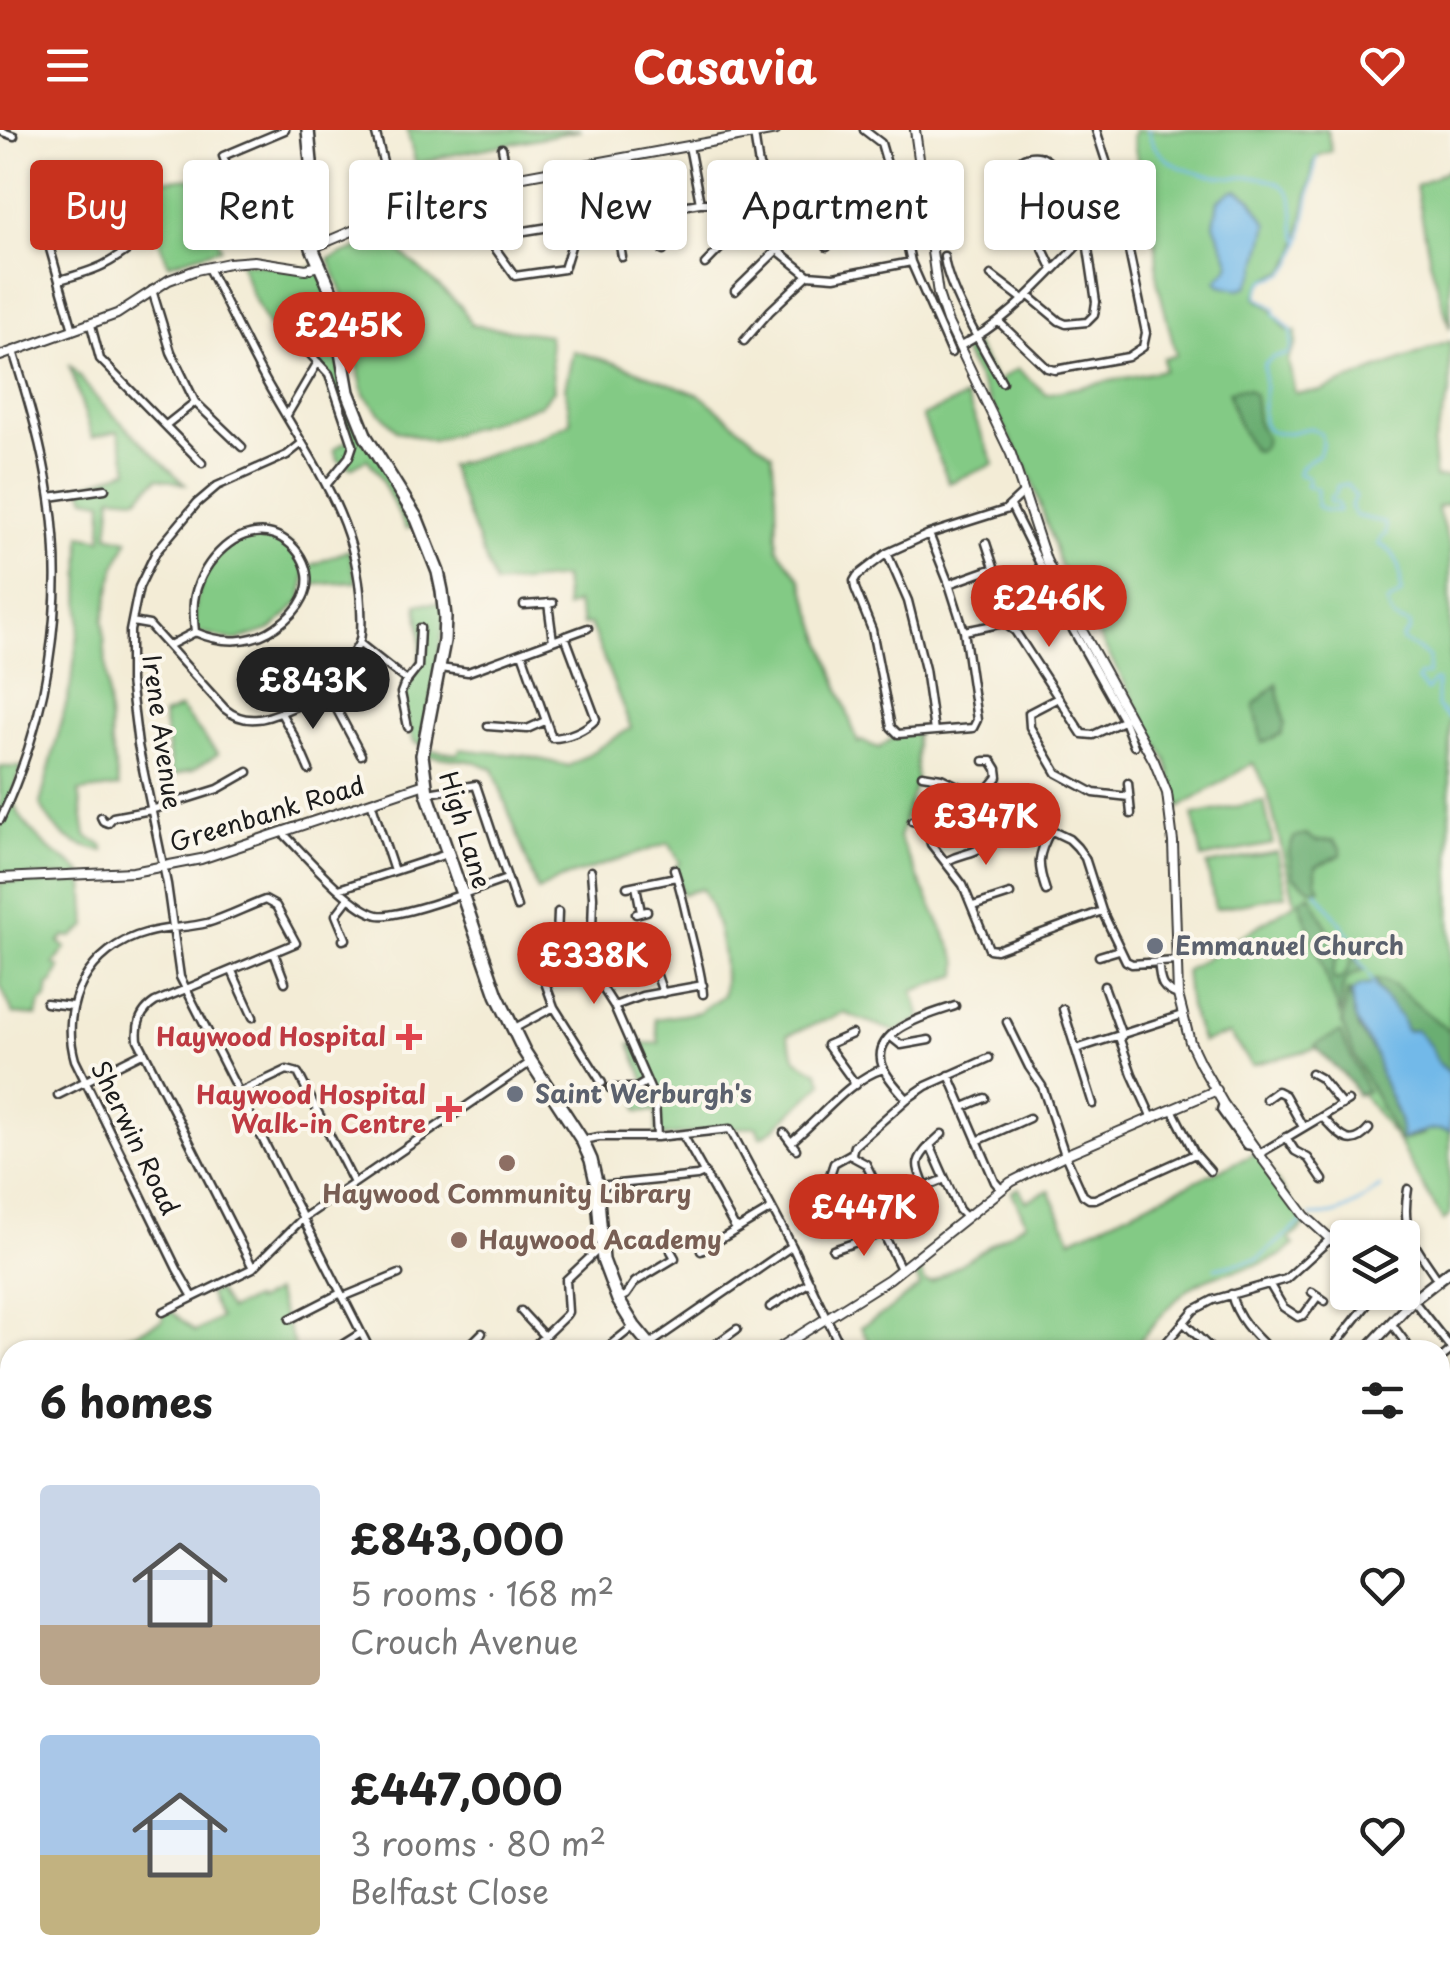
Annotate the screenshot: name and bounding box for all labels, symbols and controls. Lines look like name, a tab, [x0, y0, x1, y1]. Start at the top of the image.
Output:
text: Casavia	[633, 31, 817, 99]
icon: menu	[40, 38, 95, 93]
icon: heart	[1355, 38, 1410, 93]
chip: Buy	[30, 160, 163, 250]
chip: Rent	[183, 160, 329, 250]
chip: Filters	[349, 160, 523, 250]
chip: New	[543, 160, 687, 250]
chip: Apartment	[707, 160, 964, 250]
chip: House	[984, 160, 1156, 250]
pin: £245K	[279, 292, 419, 377]
text: £245K	[295, 300, 403, 348]
pin: £246K	[979, 565, 1119, 650]
text: £246K	[993, 573, 1105, 621]
pin: £843K	[243, 647, 383, 732]
street label: Irene Avenue	[133, 652, 193, 812]
text: £843K	[259, 655, 367, 703]
street label: Greenbank Road	[165, 765, 369, 861]
street label: High Lane	[430, 767, 502, 893]
pin: £347K	[916, 783, 1056, 868]
text: £347K	[934, 791, 1038, 839]
pin: £338K	[524, 922, 664, 1007]
place label: Emmanuel Church	[1175, 926, 1404, 964]
text: £338K	[539, 930, 649, 978]
marker: Emmanuel Church	[1144, 935, 1166, 957]
place label: Haywood Hospital	[156, 1017, 386, 1055]
marker: Haywood Hospital	[396, 1024, 422, 1050]
street label: Sherwin Road	[82, 1054, 190, 1221]
place label: Saint Werburgh's	[535, 1074, 752, 1112]
place label: Haywood Hospital Walk-in Centre	[196, 1075, 426, 1142]
marker: Saint Werburgh's	[504, 1083, 526, 1105]
marker: Haywood Hospital Walk-in Centre	[436, 1096, 462, 1122]
marker: Haywood Community Library	[496, 1152, 518, 1174]
place label: Haywood Community Library	[323, 1174, 691, 1212]
pin: £447K	[794, 1174, 934, 1259]
text: £447K	[811, 1182, 917, 1230]
place label: Haywood Academy	[479, 1220, 722, 1258]
map controls	[1330, 1220, 1420, 1310]
button: layers	[1330, 1220, 1420, 1310]
marker: Haywood Academy	[448, 1229, 470, 1251]
text: 6 homes	[40, 1369, 213, 1432]
icon: filters	[1355, 1373, 1410, 1428]
text: £843,000	[350, 1506, 564, 1569]
icon: home	[120, 1525, 240, 1645]
icon: heart	[1355, 1558, 1410, 1613]
text: 5 rooms · 168 m²	[350, 1569, 614, 1617]
text: Crouch Avenue	[350, 1617, 578, 1665]
text: £447,000	[350, 1756, 563, 1819]
icon: home	[120, 1775, 240, 1895]
icon: heart	[1355, 1808, 1410, 1863]
text: 3 rooms · 80 m²	[350, 1819, 606, 1867]
text: Belfast Close	[350, 1867, 549, 1915]

